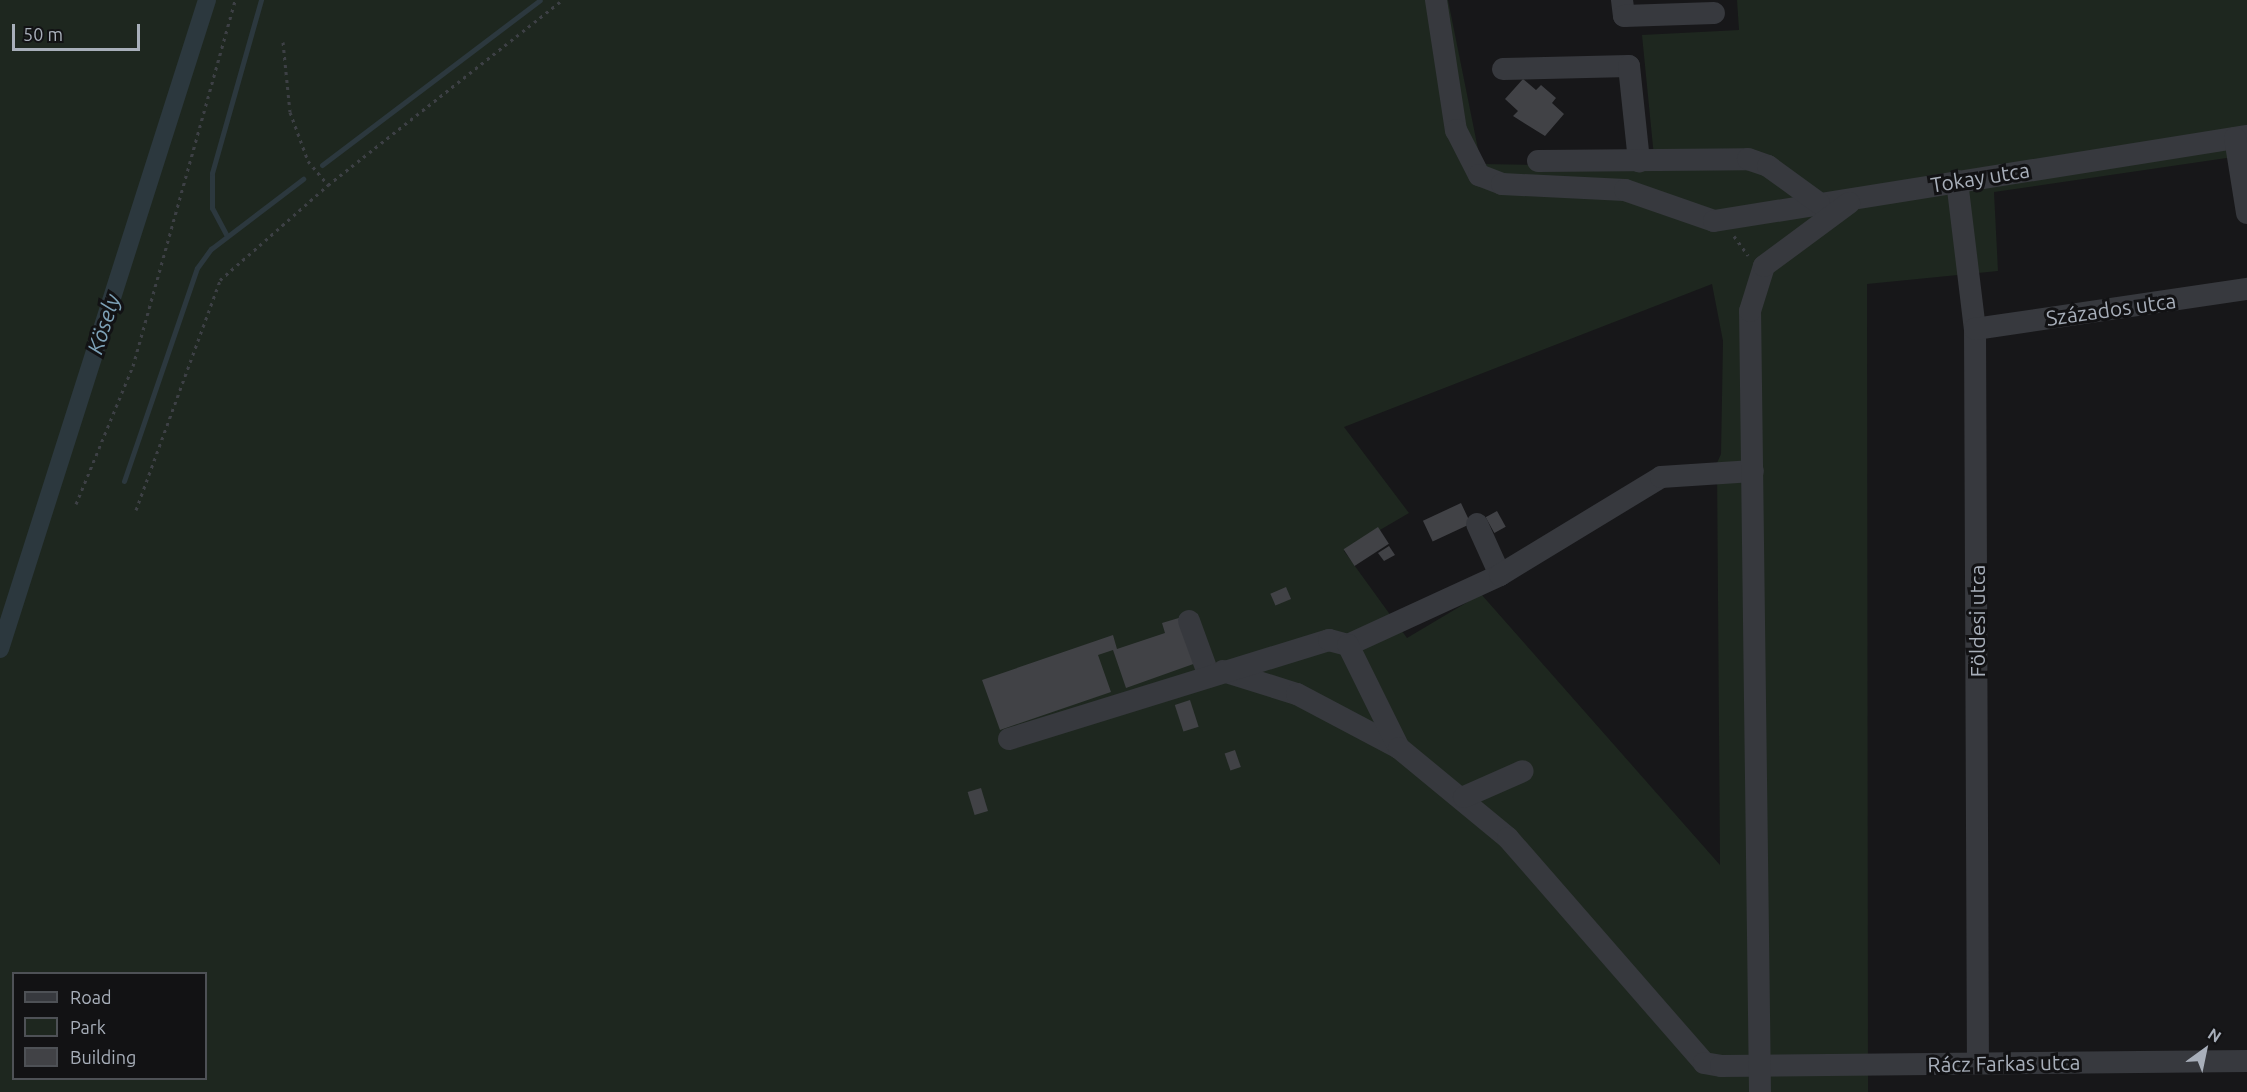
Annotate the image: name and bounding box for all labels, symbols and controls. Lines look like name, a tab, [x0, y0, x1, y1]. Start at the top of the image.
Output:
scale bar	[15, 12, 142, 50]
text: 50 m	[23, 24, 63, 44]
street label: Tokay utca	[1929, 157, 2031, 197]
street label: Százados utca	[2044, 287, 2178, 331]
water label: Kösely	[81, 291, 125, 357]
street label: Földesi utca	[1964, 565, 1990, 677]
legend	[12, 972, 207, 1080]
text: Road	[70, 987, 112, 1007]
text: Park	[70, 1017, 106, 1037]
north arrow	[2175, 1020, 2235, 1080]
text: N	[2205, 1024, 2225, 1046]
text: Building	[70, 1047, 136, 1067]
street label: Rácz Farkas utca	[1927, 1049, 2081, 1077]

